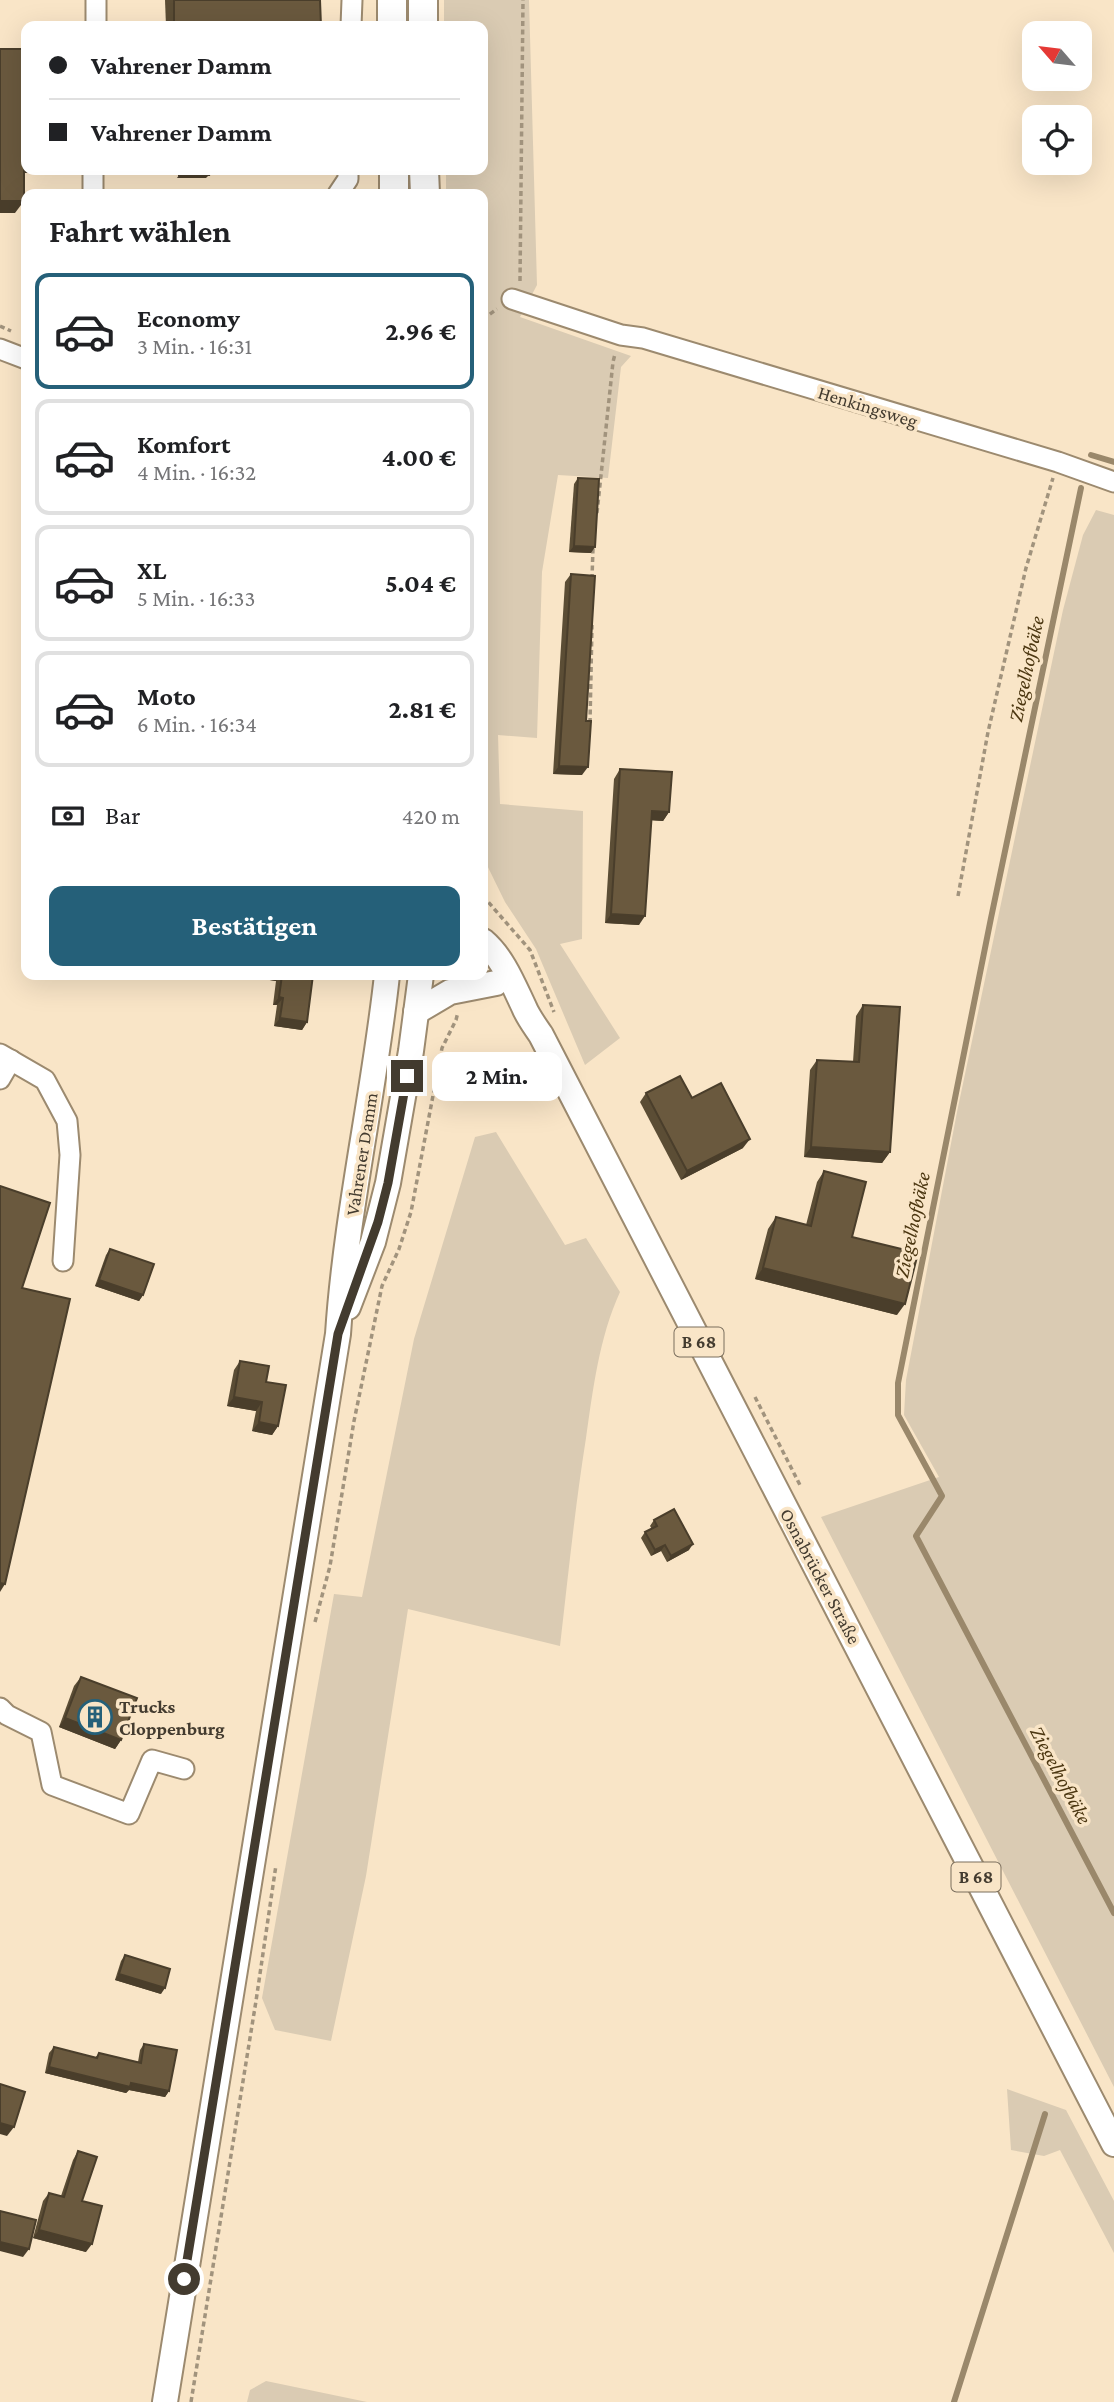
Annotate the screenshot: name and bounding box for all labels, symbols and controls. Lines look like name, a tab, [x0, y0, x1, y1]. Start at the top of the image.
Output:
north arrow	[1022, 21, 1092, 91]
map controls	[1022, 21, 1092, 175]
text: Vahrener Damm	[91, 51, 272, 80]
button: locate	[1022, 105, 1092, 175]
text: Vahrener Damm	[91, 118, 272, 147]
text: Fahrt wählen	[49, 213, 231, 249]
icon: car	[53, 300, 116, 363]
text: Economy	[137, 304, 240, 333]
text: 2.96 €	[385, 317, 456, 346]
text: 3 Min. · 16:31	[137, 333, 252, 359]
street label: Henkingsweg	[815, 381, 920, 432]
icon: car	[53, 426, 116, 489]
text: Komfort	[137, 430, 230, 459]
text: 4.00 €	[382, 443, 456, 472]
text: 4 Min. · 16:32	[137, 459, 256, 485]
icon: car	[53, 552, 116, 615]
text: XL	[137, 556, 166, 585]
text: 5.04 €	[385, 569, 456, 598]
text: 5 Min. · 16:33	[137, 585, 255, 611]
water label: Ziegelhofbäke	[1003, 614, 1049, 724]
icon: car	[53, 678, 116, 741]
text: Moto	[137, 682, 196, 711]
text: 2.81 €	[389, 695, 456, 724]
text: 6 Min. · 16:34	[137, 711, 257, 737]
icon: cash	[49, 797, 87, 835]
text: Bar	[105, 801, 141, 830]
text: 420 m	[402, 803, 460, 829]
button: Bestätigen	[49, 886, 460, 966]
callout: 2 Min.	[432, 1052, 561, 1100]
route end	[391, 1060, 423, 1092]
text: 2 Min.	[466, 1063, 528, 1089]
street label: Vahrener Damm	[341, 1091, 382, 1217]
water label: Ziegelhofbäke	[889, 1170, 935, 1280]
road number: B 68	[674, 1328, 724, 1357]
street label: Osnabrücker Straße	[776, 1505, 865, 1648]
place label: Trucks Cloppenburg	[119, 1696, 225, 1739]
building icon: Trucks Cloppenburg	[76, 1698, 114, 1736]
water label: Ziegelhofbäke	[1025, 1722, 1097, 1828]
road number: B 68	[951, 1863, 1000, 1892]
route start	[168, 2263, 200, 2295]

